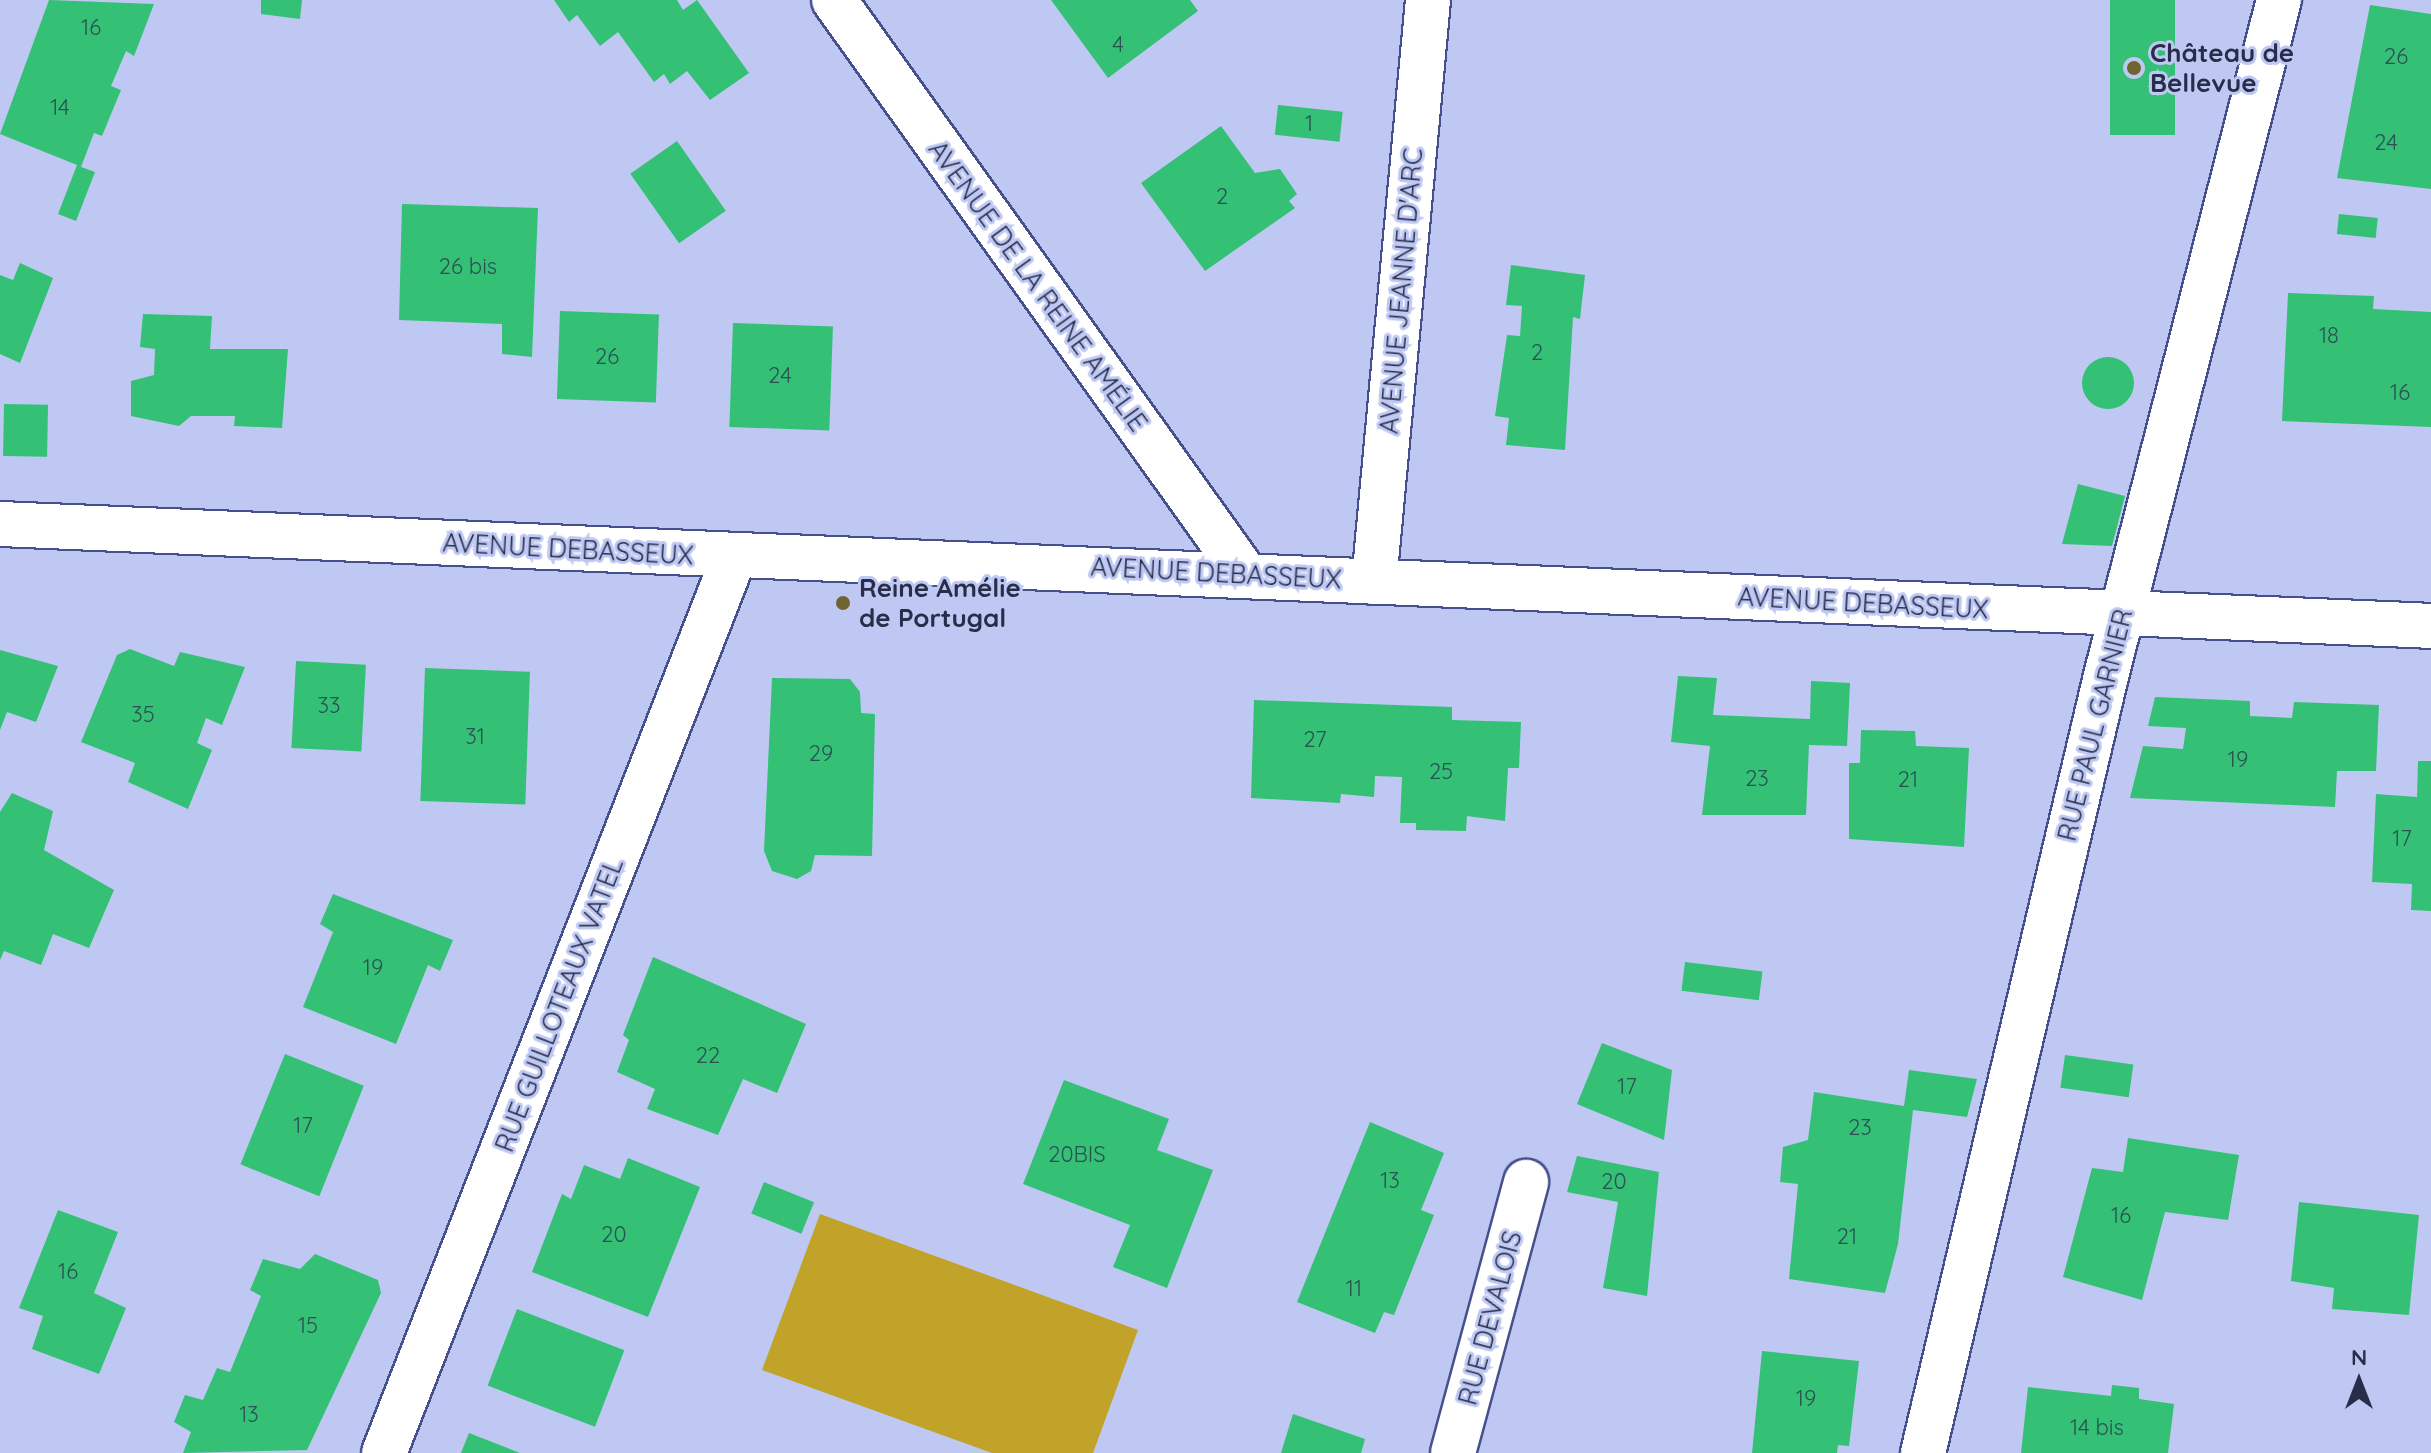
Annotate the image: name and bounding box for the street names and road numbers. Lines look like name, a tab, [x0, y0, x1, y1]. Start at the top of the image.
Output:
street label: AVENUE DE LA REINE AMÉLIE	[922, 135, 1154, 437]
street label: AVENUE JEANNE D'ARC	[1373, 147, 1429, 435]
street label: AVENUE DEBASSEUX	[442, 527, 694, 571]
street label: AVENUE DEBASSEUX	[1090, 551, 1342, 595]
street label: AVENUE DEBASSEUX	[1737, 581, 1989, 625]
street label: RUE PAUL GARNIER	[2051, 606, 2139, 844]
street label: RUE GUILLOTEAUX VATEL	[489, 854, 629, 1156]
street label: RUE DEVALOIS	[1452, 1228, 1528, 1408]

